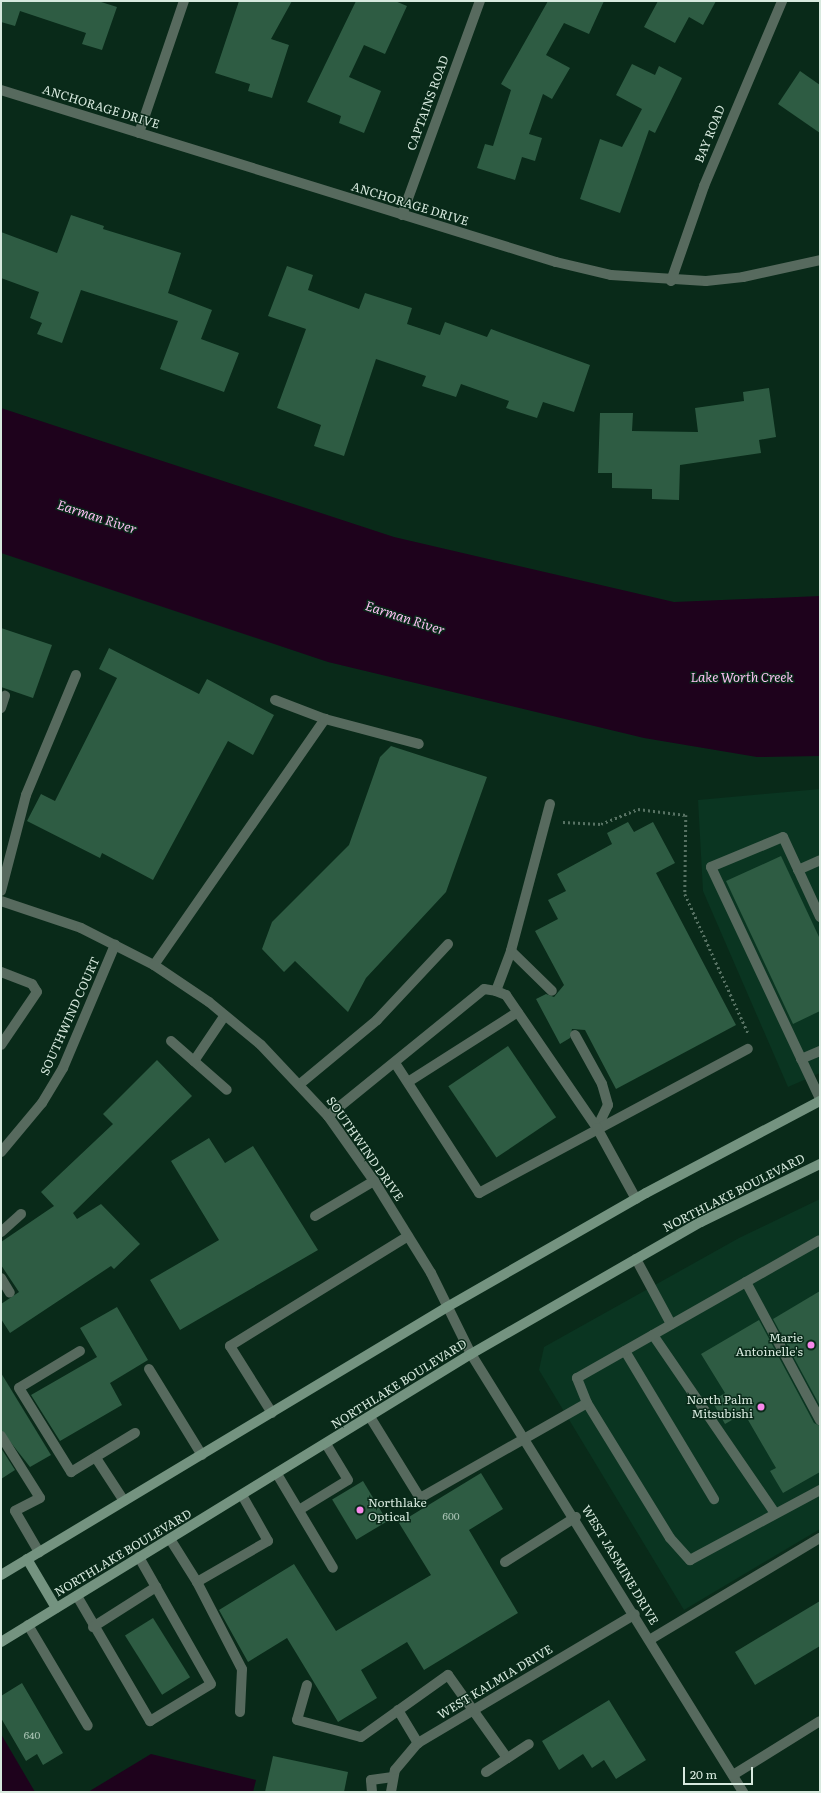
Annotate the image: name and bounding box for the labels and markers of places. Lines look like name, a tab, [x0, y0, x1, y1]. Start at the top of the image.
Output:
place label: Marie Antoinelle's	[735, 1331, 803, 1359]
marker: Marie Antoinelle's	[806, 1340, 816, 1350]
place label: North Palm Mitsubishi	[687, 1393, 753, 1421]
marker: North Palm Mitsubishi	[756, 1402, 766, 1412]
place label: Northlake Optical	[368, 1496, 427, 1524]
marker: Northlake Optical	[355, 1505, 365, 1515]

